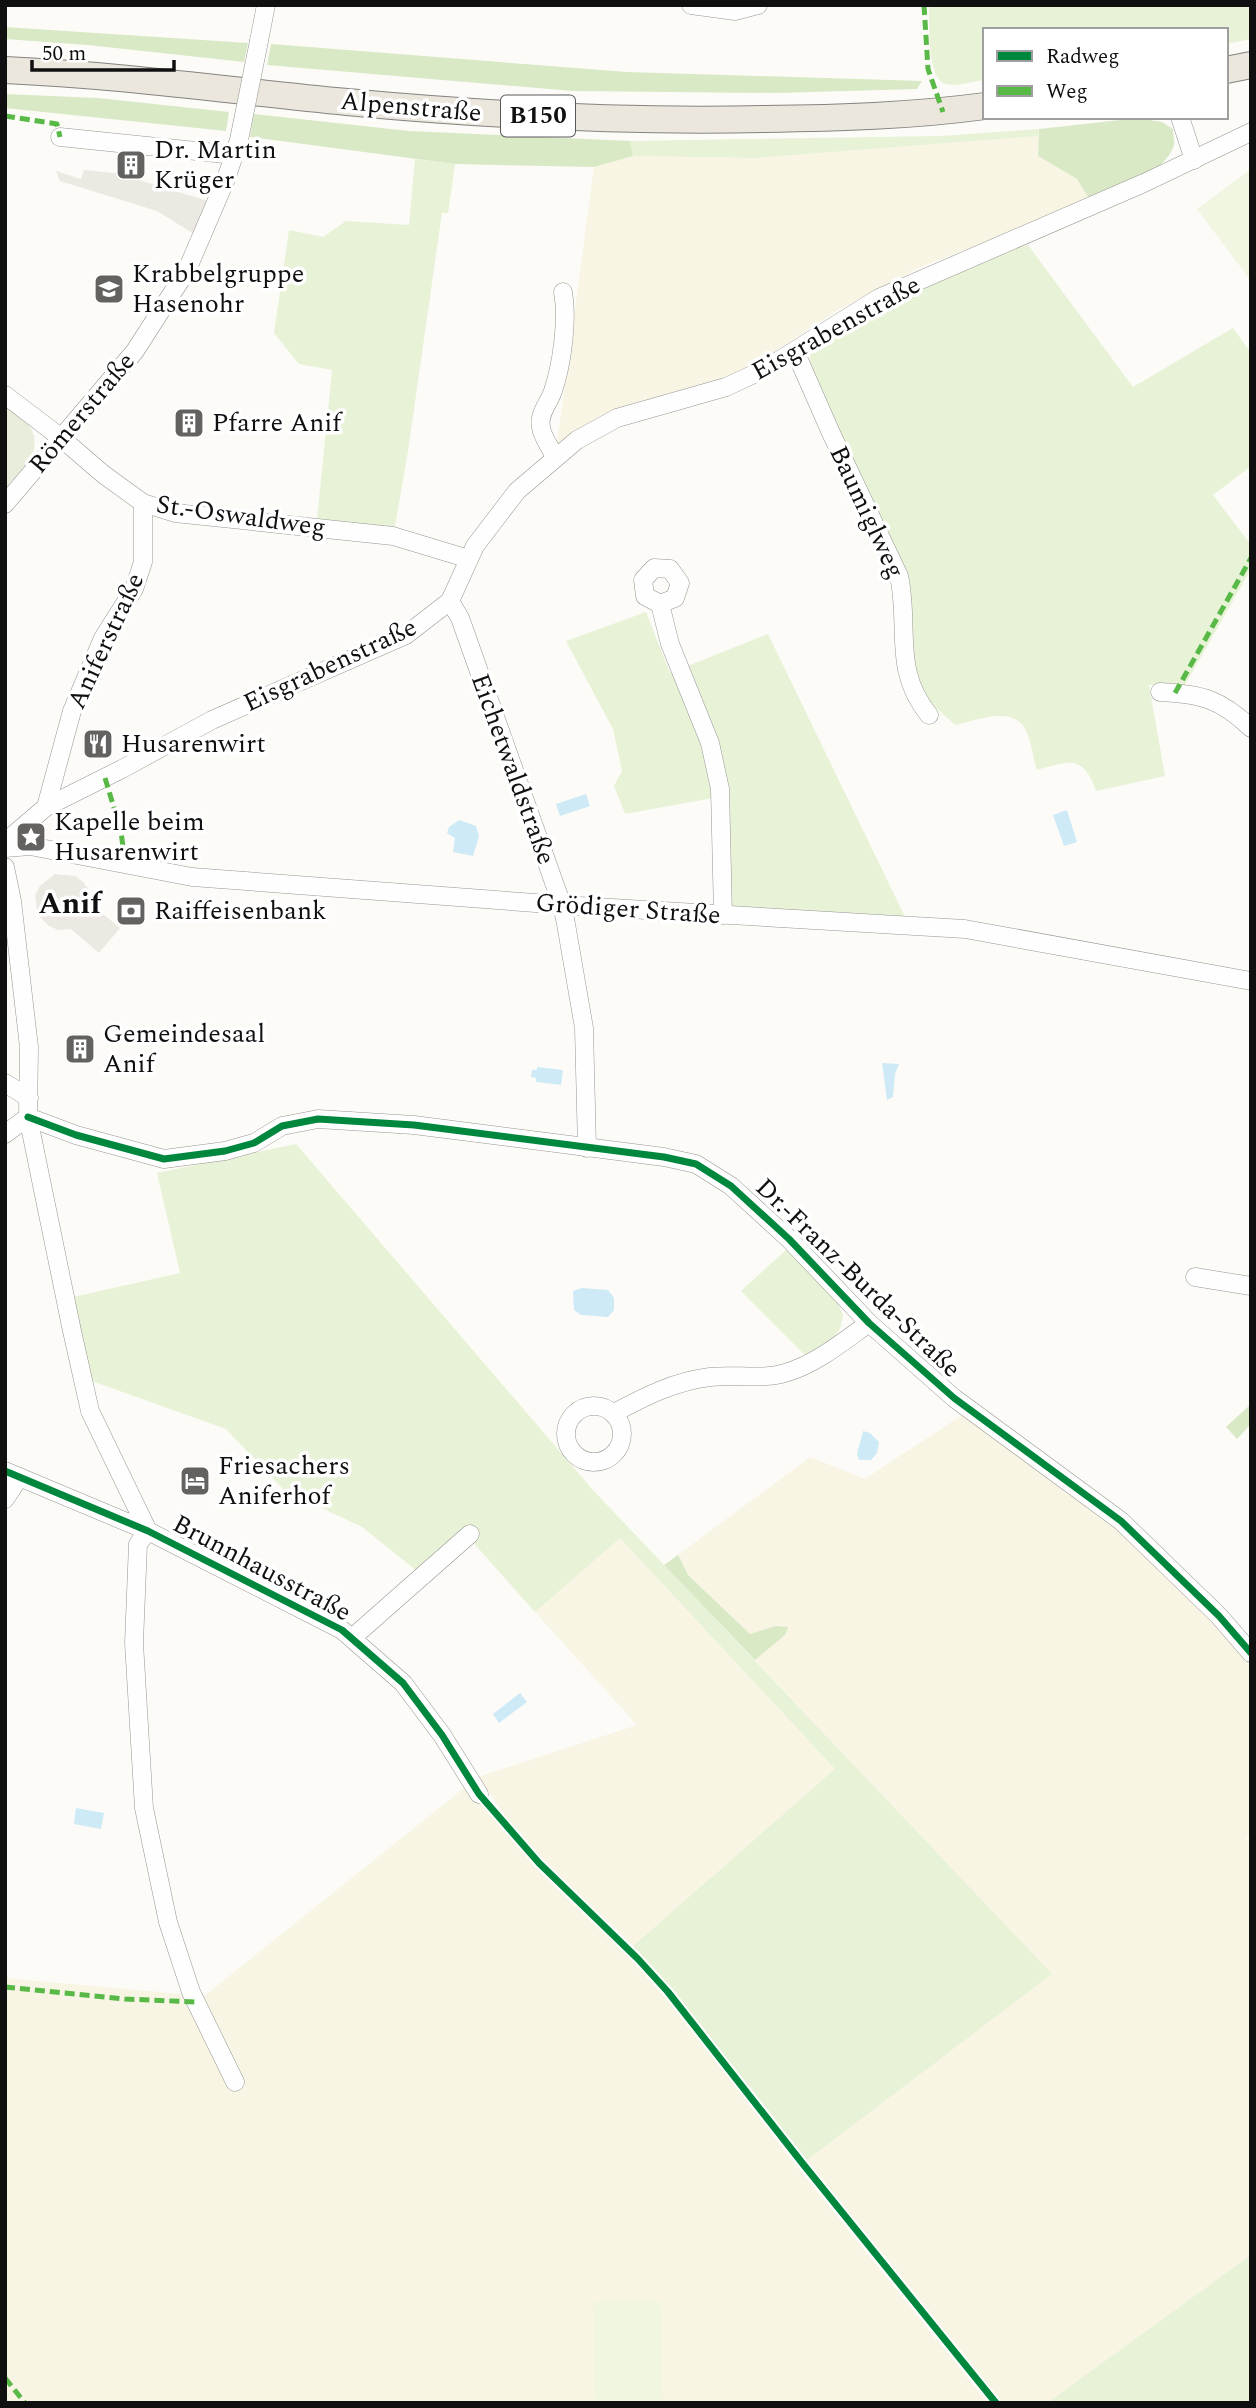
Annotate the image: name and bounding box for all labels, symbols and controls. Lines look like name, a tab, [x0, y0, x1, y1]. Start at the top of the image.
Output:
scale bar	[32, 28, 173, 72]
legend	[983, 28, 1228, 119]
text: 50 m	[42, 38, 86, 70]
text: Radweg	[1046, 41, 1120, 73]
text: Weg	[1046, 76, 1088, 108]
street label: Alpenstraße	[339, 81, 483, 133]
road number: B150	[501, 96, 575, 136]
place label: Dr. Martin Krüger	[154, 130, 277, 200]
building icon: Dr. Martin Krüger	[114, 148, 148, 182]
place label: Krabbelgruppe Hasenohr	[132, 254, 304, 324]
street label: Eisgrabenstraße	[744, 265, 928, 391]
school or university icon: Krabbelgruppe Hasenohr	[92, 272, 126, 306]
street label: Römerstraße	[19, 343, 145, 483]
place label: Pfarre Anif	[212, 403, 343, 443]
building icon: Pfarre Anif	[172, 406, 206, 440]
street label: Baumiglweg	[819, 439, 915, 585]
street label: St.-Oswaldweg	[154, 484, 328, 548]
street label: Aniferstraße	[57, 566, 155, 716]
street label: Eisgrabenstraße	[237, 607, 423, 723]
street label: Eichetwaldstraße	[460, 668, 566, 870]
place label: Husarenwirt	[121, 724, 266, 764]
restaurant icon: Husarenwirt	[81, 727, 115, 761]
place label: Kapelle beim Husarenwirt	[54, 802, 205, 872]
place icon: Kapelle beim Husarenwirt	[14, 820, 48, 854]
district label: Anif	[39, 881, 103, 927]
street label: Grödiger Straße	[534, 883, 722, 935]
place label: Raiffeisenbank	[154, 891, 327, 931]
bank icon: Raiffeisenbank	[114, 894, 148, 928]
place label: Gemeindesaal Anif	[103, 1014, 265, 1084]
building icon: Gemeindesaal Anif	[63, 1032, 97, 1066]
street label: Dr.-Franz-Burda-Straße	[746, 1169, 970, 1387]
place label: Friesachers Aniferhof	[218, 1446, 350, 1516]
hotel icon: Friesachers Aniferhof	[178, 1464, 212, 1498]
street label: Brunnhausstraße	[165, 1504, 359, 1632]

